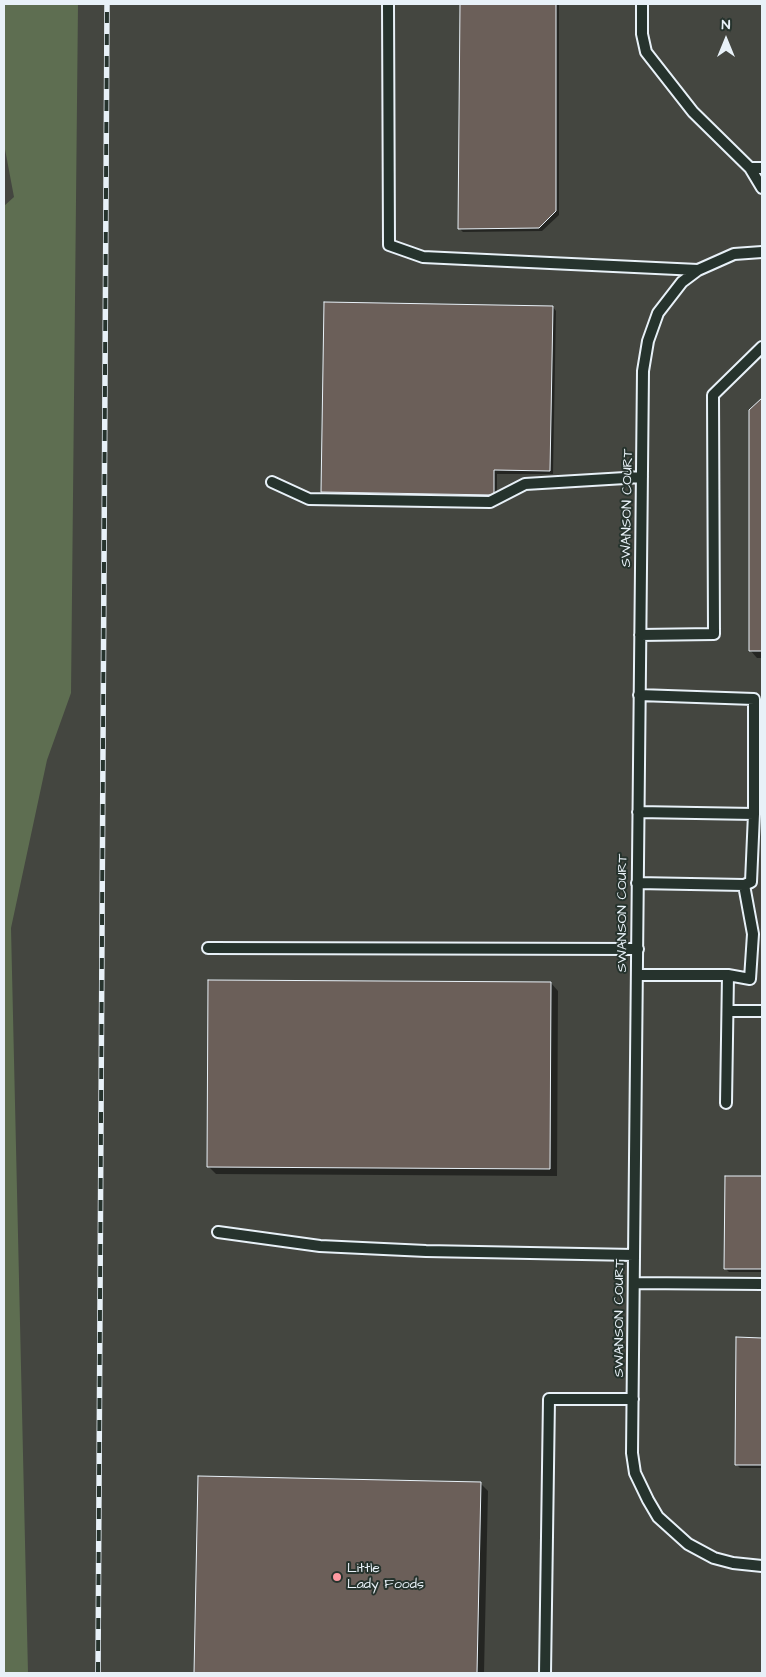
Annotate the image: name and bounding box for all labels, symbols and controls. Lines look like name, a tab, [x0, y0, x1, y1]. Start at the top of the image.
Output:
north arrow	[701, 15, 751, 65]
text: N	[722, 15, 730, 35]
street label: SWANSON COURT	[619, 449, 637, 567]
street label: SWANSON COURT	[615, 854, 631, 972]
street label: SWANSON COURT	[612, 1259, 628, 1377]
place label: Little Lady Foods	[347, 1561, 424, 1594]
marker: Little Lady Foods	[331, 1571, 343, 1583]

